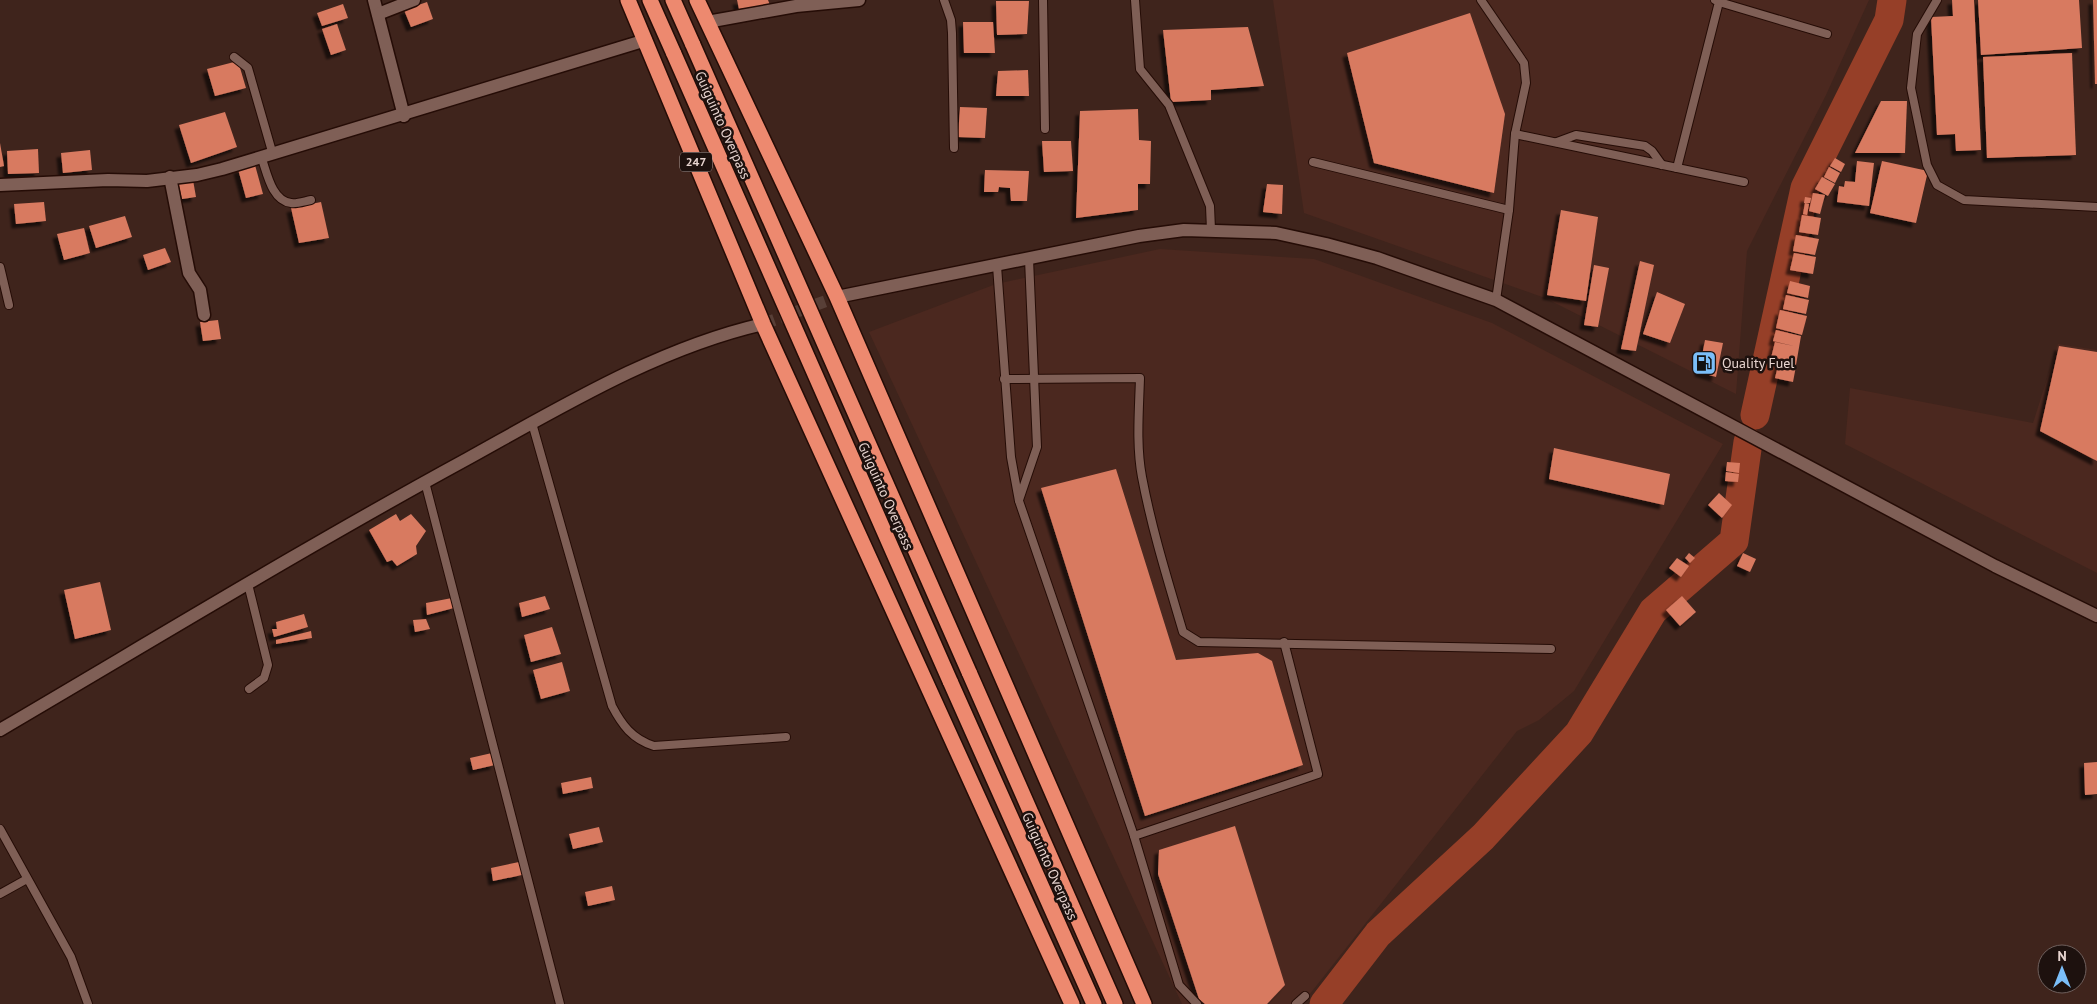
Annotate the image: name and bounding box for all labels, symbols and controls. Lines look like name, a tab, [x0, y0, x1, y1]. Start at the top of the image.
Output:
street label: Guiguinto Overpass	[691, 68, 755, 182]
road number: 247	[680, 152, 712, 172]
fuel station icon: Quality Fuel	[1691, 350, 1717, 376]
place label: Quality Fuel	[1722, 354, 1794, 372]
street label: Guiguinto Overpass	[854, 439, 918, 553]
street label: Guiguinto Overpass	[1018, 809, 1082, 923]
north arrow	[2037, 944, 2087, 994]
text: N	[2057, 947, 2067, 965]

